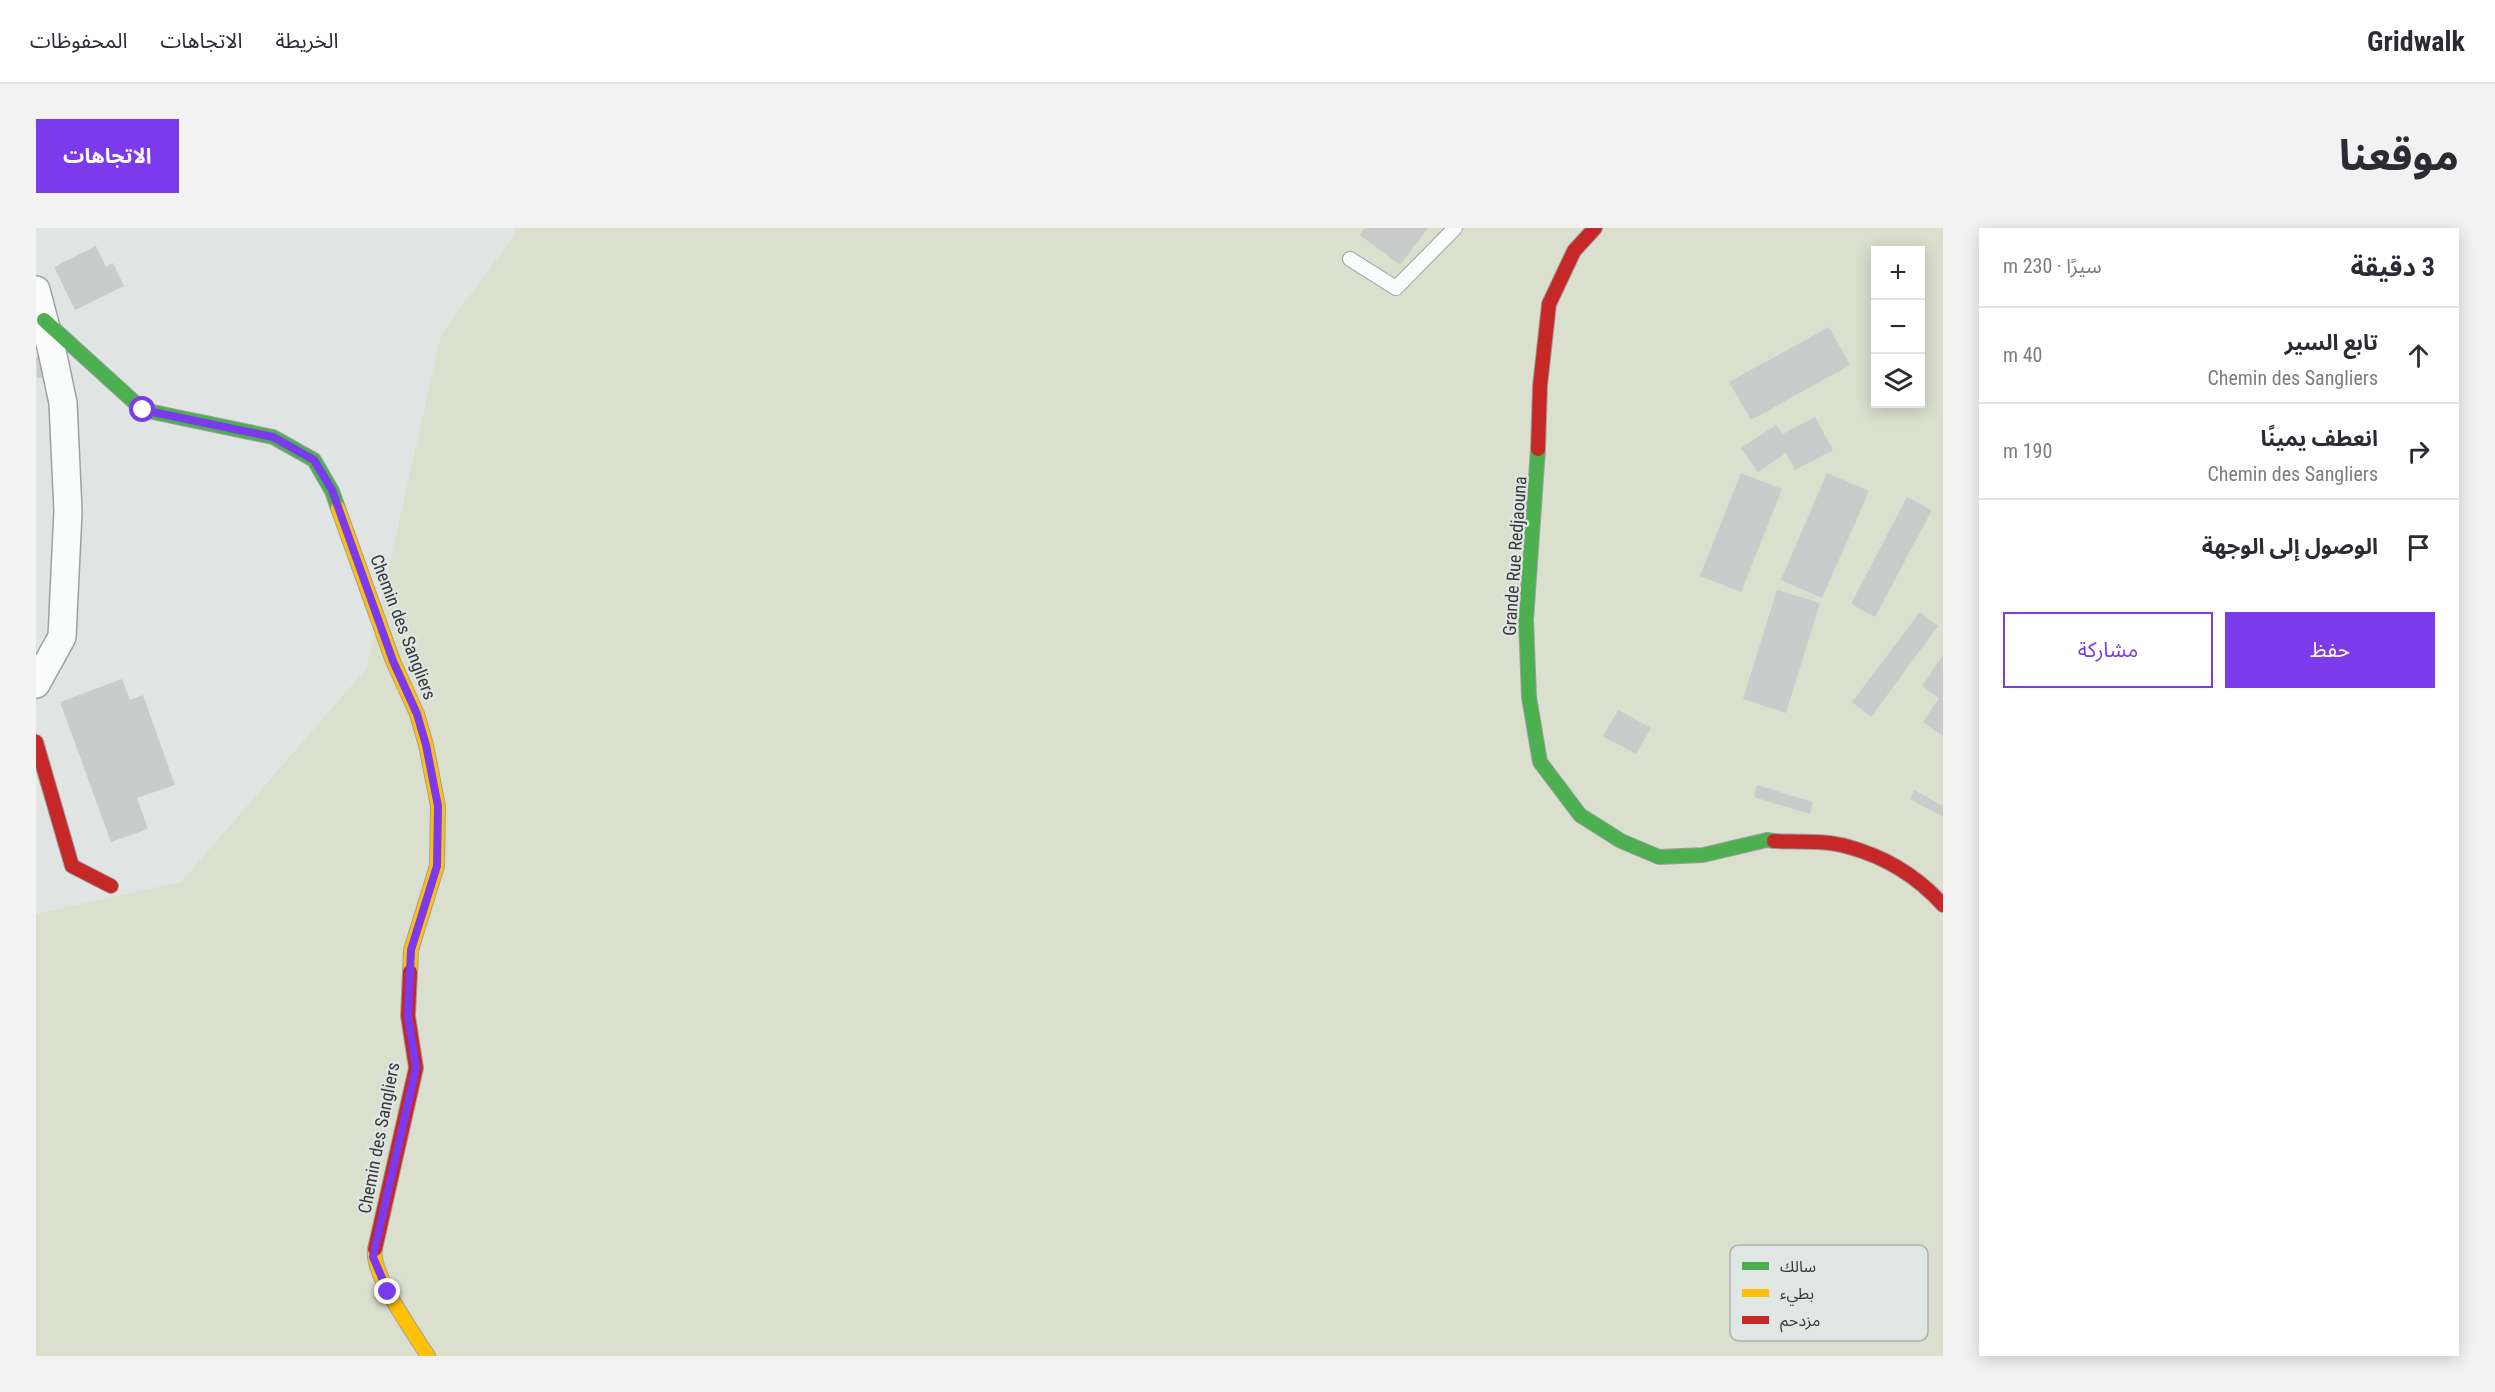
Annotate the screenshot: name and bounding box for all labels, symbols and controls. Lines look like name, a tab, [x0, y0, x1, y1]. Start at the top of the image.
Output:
text: Gridwalk	[2367, 25, 2465, 58]
text: المحفوظات	[30, 29, 127, 53]
text: الاتجاهات	[160, 29, 242, 53]
text: الخريطة	[275, 29, 338, 53]
button: الاتجاهات	[36, 119, 179, 193]
text: موقعنا	[2339, 131, 2459, 180]
map controls	[1871, 246, 1925, 408]
button: +	[1871, 246, 1925, 300]
text: 3 دقيقة	[2350, 252, 2435, 282]
text: سيرًا · 230 m	[2003, 254, 2102, 278]
button: −	[1871, 300, 1925, 354]
text: تابع السير	[2285, 330, 2378, 355]
icon: ahead	[2402, 339, 2435, 372]
text: 40 m	[2003, 343, 2042, 367]
button: layers	[1871, 354, 1925, 408]
text: Chemin des Sangliers	[2207, 366, 2378, 390]
route start	[129, 396, 155, 422]
text: انعطف يمينًا	[2260, 426, 2378, 451]
icon: right	[2402, 435, 2435, 468]
text: 190 m	[2003, 439, 2052, 463]
text: Chemin des Sangliers	[2207, 462, 2378, 486]
street label: Grande Rue Redjaouna	[1498, 475, 1531, 637]
icon: arrive	[2402, 531, 2435, 564]
text: الوصول إلى الوجهة	[2202, 534, 2378, 559]
street label: Chemin des Sangliers	[366, 551, 441, 702]
button: مشاركة	[2003, 612, 2213, 688]
button: حفظ	[2225, 612, 2435, 688]
street label: Chemin des Sangliers	[354, 1061, 403, 1215]
legend	[1730, 1245, 1928, 1341]
text: سالك	[1780, 1257, 1816, 1276]
route end	[374, 1278, 400, 1304]
text: بطيء	[1780, 1284, 1814, 1306]
text: مزدحم	[1780, 1311, 1820, 1333]

